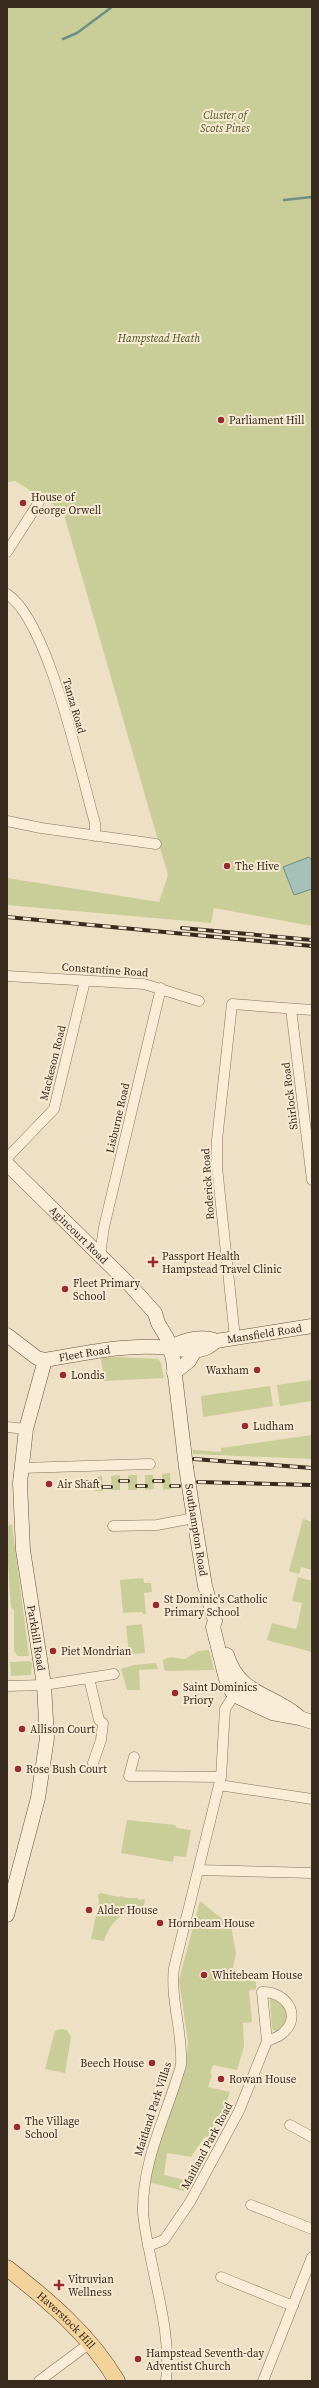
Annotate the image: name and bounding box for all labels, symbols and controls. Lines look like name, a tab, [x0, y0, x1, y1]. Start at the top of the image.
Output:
park label: Cluster of Scots Pines	[200, 108, 250, 136]
park label: Hampstead Heath	[117, 331, 200, 346]
place label: Parliament Hill	[229, 413, 304, 428]
marker: Parliament Hill	[216, 415, 226, 425]
place label: House of George Orwell	[31, 490, 101, 518]
marker: House of George Orwell	[18, 498, 28, 508]
street label: Tanza Road	[59, 677, 89, 736]
place label: The Hive	[235, 859, 280, 874]
marker: The Hive	[222, 861, 232, 871]
street label: Constantine Road	[61, 959, 150, 981]
street label: Mackeson Road	[36, 1023, 70, 1102]
street label: Shirlock Road	[278, 1061, 302, 1131]
street label: Lisburne Road	[103, 1081, 134, 1155]
street label: Roderick Road	[198, 1147, 218, 1220]
street label: Agincourt Road	[46, 1203, 112, 1268]
place label: Passport Health Hampstead Travel Clinic	[162, 1249, 283, 1277]
marker: Passport Health Hampstead Travel Clinic	[147, 1256, 159, 1268]
place label: Fleet Primary School	[73, 1276, 141, 1304]
marker: Fleet Primary School	[60, 1284, 70, 1294]
street label: Mansfield Road	[226, 1320, 304, 1347]
street label: Fleet Road	[57, 1342, 112, 1365]
place label: Waxham	[206, 1363, 249, 1378]
marker: Waxham	[252, 1365, 262, 1375]
place label: Londis	[71, 1368, 105, 1383]
marker: Londis	[58, 1370, 68, 1380]
place label: Ludham	[253, 1419, 294, 1434]
marker: Ludham	[240, 1421, 250, 1431]
place label: Air Shaft	[57, 1477, 101, 1492]
marker: Air Shaft	[44, 1479, 54, 1489]
street label: Southampton Road	[181, 1483, 211, 1578]
place label: St Dominic's Catholic Primary School	[164, 1592, 268, 1620]
marker: St Dominic's Catholic Primary School	[151, 1600, 161, 1610]
street label: Parkhill Road	[23, 1604, 49, 1673]
place label: Piet Mondrian	[61, 1644, 132, 1659]
marker: Piet Mondrian	[48, 1646, 58, 1656]
place label: Saint Dominics Priory	[183, 1680, 258, 1708]
marker: Saint Dominics Priory	[170, 1688, 180, 1698]
place label: Allison Court	[30, 1722, 95, 1737]
marker: Allison Court	[17, 1724, 27, 1734]
place label: Rose Bush Court	[26, 1762, 107, 1777]
marker: Rose Bush Court	[13, 1764, 23, 1774]
place label: Alder House	[97, 1903, 158, 1918]
marker: Alder House	[84, 1905, 94, 1915]
place label: Hornbeam House	[168, 1916, 255, 1931]
marker: Hornbeam House	[155, 1918, 165, 1928]
place label: Whitebeam House	[212, 1968, 303, 1983]
marker: Whitebeam House	[199, 1970, 209, 1980]
place label: Beech House	[80, 2056, 144, 2071]
marker: Beech House	[147, 2058, 157, 2068]
street label: Maitland Park Villas	[131, 2060, 175, 2158]
place label: Rowan House	[229, 2072, 297, 2087]
marker: Rowan House	[216, 2074, 226, 2084]
street label: Maitland Park Road	[178, 2099, 237, 2192]
place label: The Village School	[25, 2114, 80, 2142]
marker: The Village School	[12, 2122, 22, 2132]
place label: Vitruvian Wellness	[68, 2272, 114, 2300]
marker: Vitruvian Wellness	[53, 2279, 65, 2291]
street label: Haverstock Hill	[34, 2288, 99, 2352]
place label: Hampstead Seventh-day Adventist Church	[146, 2346, 264, 2374]
marker: Hampstead Seventh-day Adventist Church	[133, 2354, 143, 2364]

